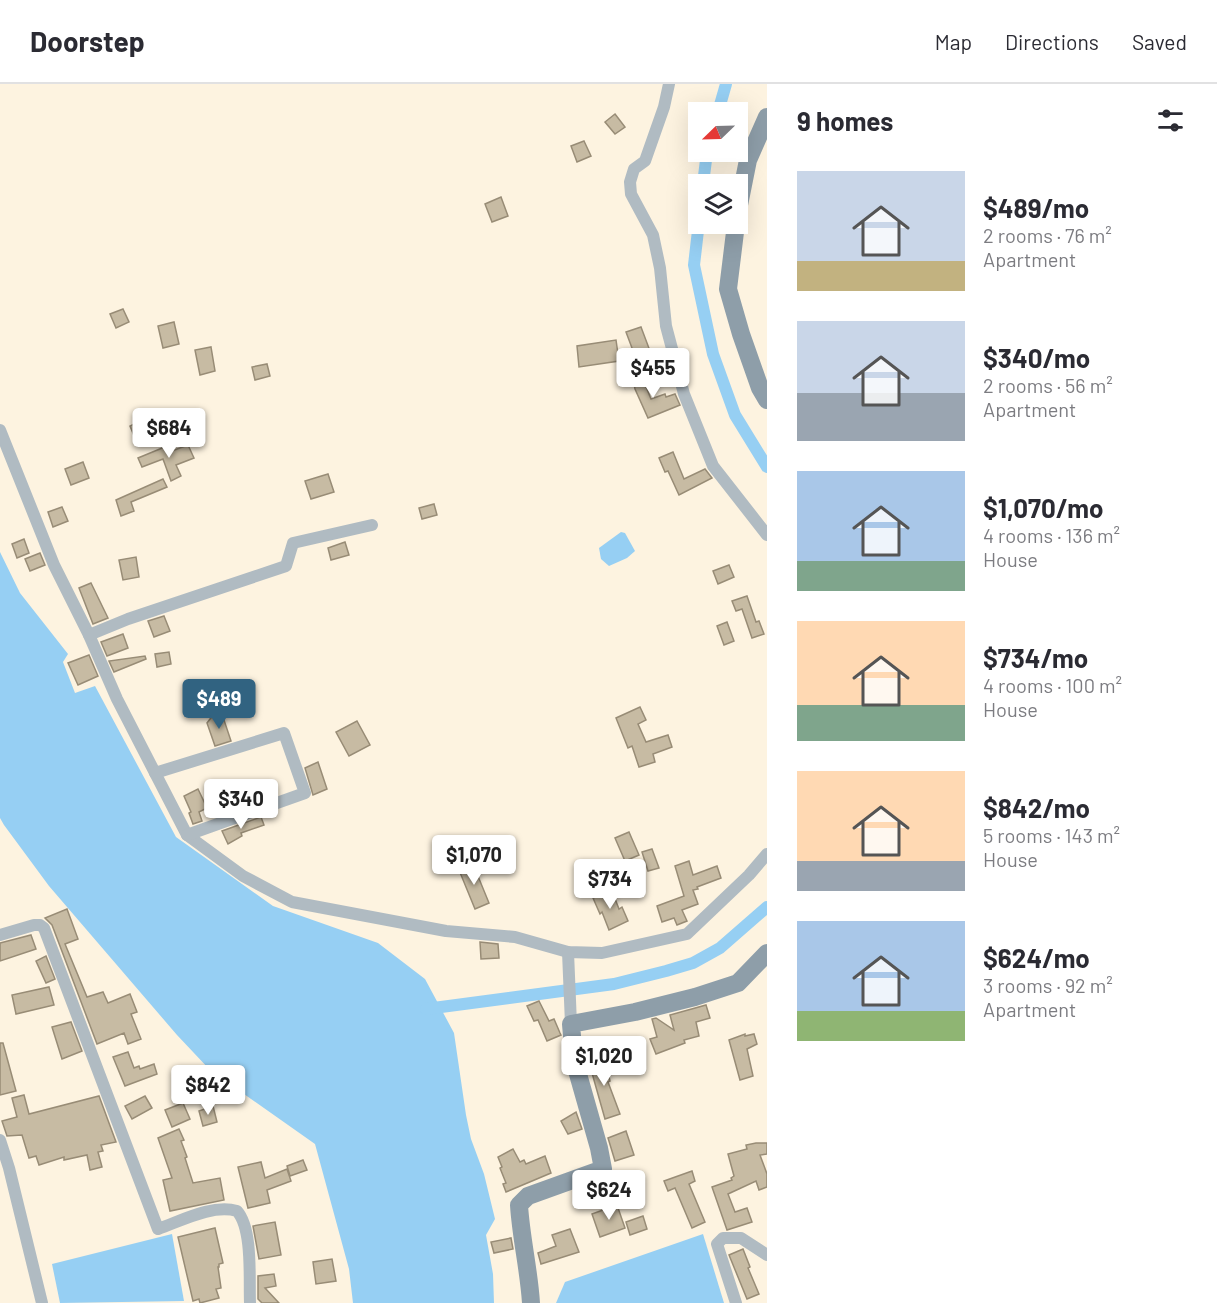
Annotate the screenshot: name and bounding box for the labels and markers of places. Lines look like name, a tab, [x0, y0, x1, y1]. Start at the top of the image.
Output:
pin: $455	[617, 348, 689, 399]
pin: $684	[133, 408, 205, 459]
pin: $489	[183, 679, 255, 730]
pin: $340	[205, 779, 277, 830]
pin: $1,070	[425, 835, 523, 886]
pin: $734	[574, 859, 646, 910]
pin: $1,020	[555, 1036, 653, 1087]
pin: $842	[172, 1065, 244, 1116]
pin: $624	[573, 1170, 645, 1221]

